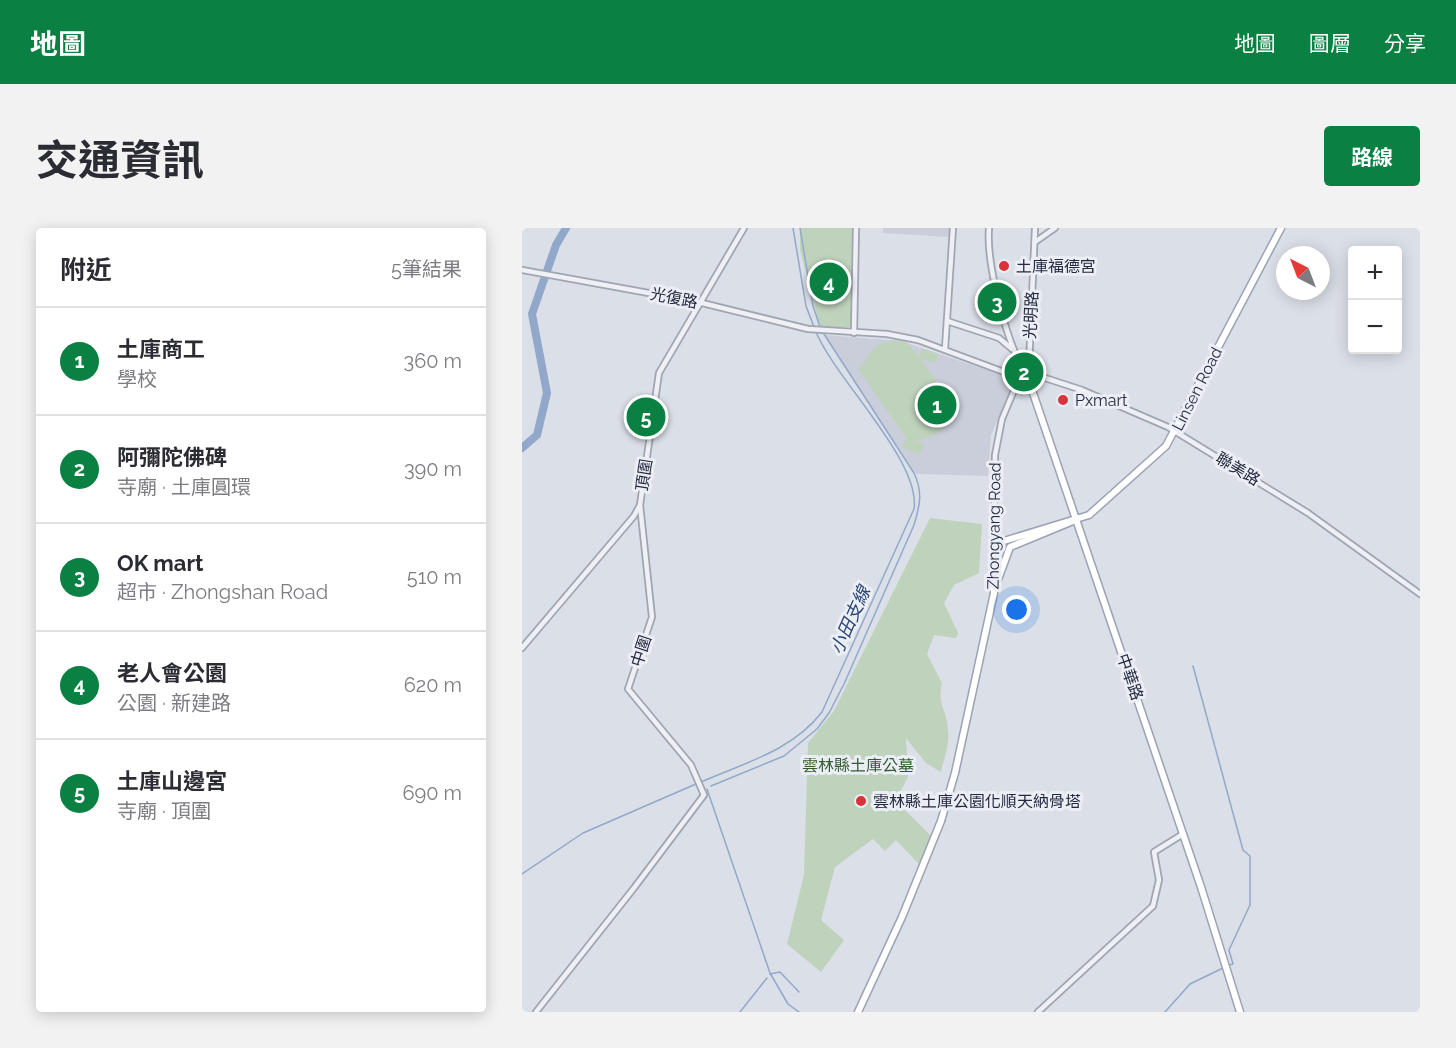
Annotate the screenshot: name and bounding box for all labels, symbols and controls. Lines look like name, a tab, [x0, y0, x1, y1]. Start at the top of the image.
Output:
text: 地圖	[30, 28, 86, 61]
text: 地圖	[1234, 31, 1276, 56]
text: 圖層	[1309, 31, 1351, 56]
text: 分享	[1384, 31, 1426, 56]
button: 路線	[1324, 126, 1420, 186]
text: 交通資訊	[36, 136, 204, 185]
north arrow	[1276, 246, 1330, 300]
map controls	[1348, 246, 1402, 354]
button: +	[1348, 246, 1402, 300]
text: 附近	[60, 255, 112, 285]
text: 5筆結果	[391, 257, 462, 281]
place label: 土庫福德宮	[1016, 257, 1096, 276]
marker: 土庫福德宮	[997, 259, 1011, 273]
pin: 4	[810, 260, 848, 304]
pin: 3	[978, 280, 1016, 325]
street label: 光復路	[649, 284, 699, 312]
street label: 光明路	[1020, 291, 1042, 339]
button: −	[1348, 300, 1402, 354]
text: 土庫商工	[117, 336, 205, 362]
street label: Linsen Road	[1168, 344, 1226, 434]
text: 1	[75, 349, 84, 373]
text: 360 m	[404, 349, 462, 373]
pin: 2	[1004, 350, 1044, 394]
text: 學校	[117, 367, 157, 391]
pin: 1	[918, 382, 956, 428]
place label: Pxmart	[1075, 391, 1128, 410]
marker: Pxmart	[1056, 393, 1070, 407]
pin: 5	[626, 394, 666, 440]
text: 阿彌陀佛碑	[117, 444, 227, 470]
street label: 聯美路	[1213, 448, 1263, 490]
text: 2	[74, 457, 85, 481]
text: 390 m	[404, 457, 462, 481]
street label: 頂圍	[632, 458, 656, 492]
street label: Zhongyang Road	[983, 462, 1005, 590]
text: 寺廟 · 土庫圓環	[117, 475, 251, 499]
text: OK mart	[117, 550, 203, 576]
text: 3	[74, 565, 85, 589]
text: 510 m	[407, 565, 462, 589]
text: 超市 · Zhongshan Road	[117, 580, 328, 604]
water label: 小田支線	[826, 581, 875, 657]
your location	[1002, 595, 1031, 624]
street label: 中圍	[627, 633, 655, 669]
street label: 中華路	[1113, 651, 1147, 703]
text: 老人會公園	[117, 660, 227, 686]
text: 4	[74, 673, 85, 697]
text: 620 m	[404, 673, 462, 697]
text: 公園 · 新建路	[117, 691, 231, 715]
park label: 雲林縣土庫公墓	[802, 756, 914, 775]
text: 土庫山邊宮	[117, 768, 227, 794]
text: 5	[74, 781, 85, 805]
text: 690 m	[403, 781, 462, 805]
place label: 雲林縣土庫公園化順天納骨塔	[873, 792, 1081, 811]
marker: 雲林縣土庫公園化順天納骨塔	[854, 794, 868, 808]
text: 寺廟 · 頂圍	[117, 799, 211, 823]

